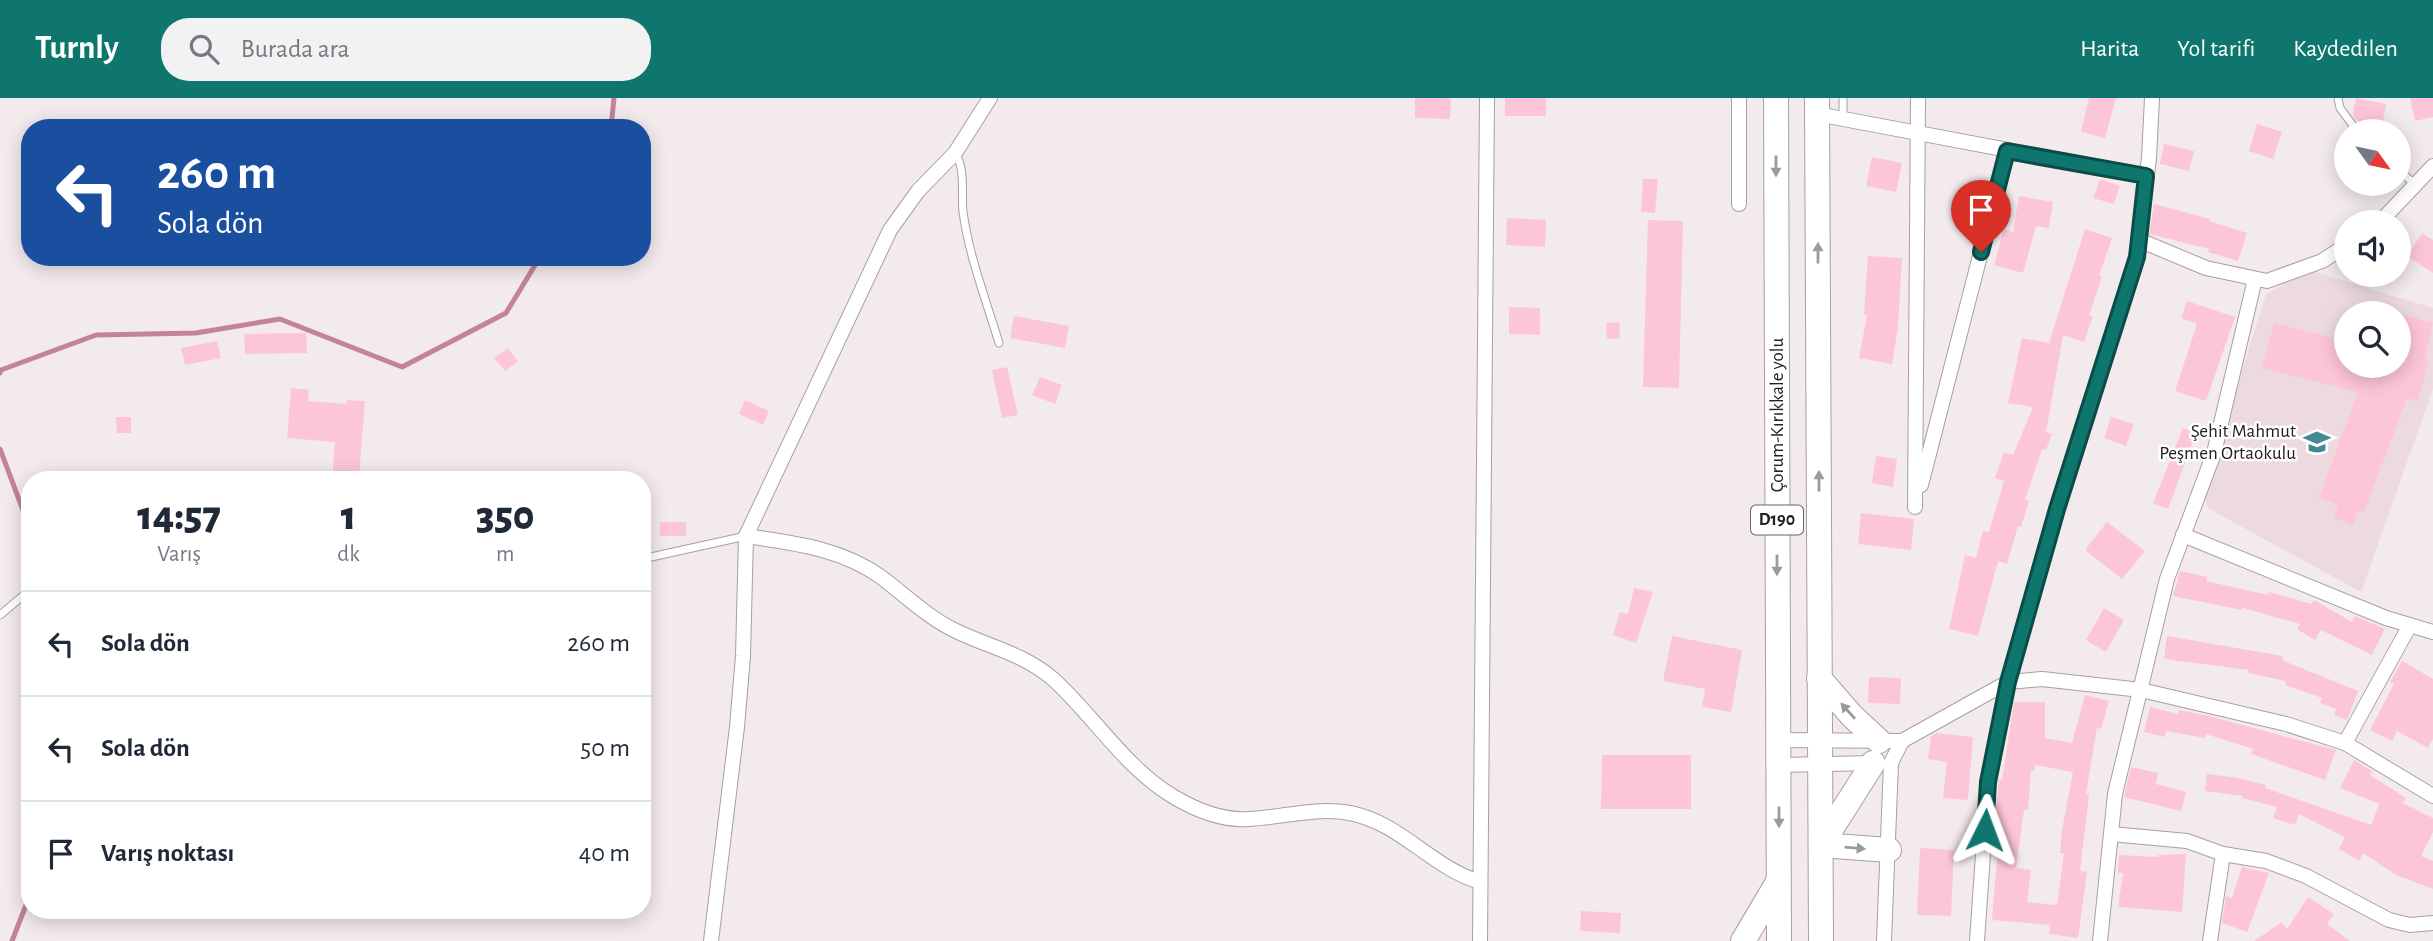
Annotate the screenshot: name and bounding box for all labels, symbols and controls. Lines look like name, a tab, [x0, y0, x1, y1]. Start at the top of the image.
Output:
search box	[161, 18, 651, 81]
icon: search	[185, 30, 223, 68]
text: Turnly	[35, 32, 119, 65]
text: Burada ara	[241, 36, 350, 62]
text: Harita	[2080, 37, 2139, 61]
text: Yol tarifi	[2177, 37, 2255, 61]
text: Kaydedilen	[2293, 37, 2398, 61]
north arrow	[2334, 119, 2412, 196]
map controls	[2334, 119, 2411, 378]
icon: left	[42, 147, 133, 238]
text: 260 m	[157, 149, 276, 198]
one-way arrow	[1770, 155, 1782, 177]
pin	[1951, 180, 2011, 252]
icon: arrive	[1962, 191, 2000, 229]
text: Sola dön	[157, 207, 264, 239]
button: sound	[2334, 210, 2411, 287]
one-way arrow	[1812, 242, 1824, 264]
button: search	[2334, 301, 2411, 378]
street label: Çorum-Kırıkkale yolu	[1768, 338, 1787, 492]
place label: Şehit Mahmut Peşmen Ortaokulu	[2159, 422, 2296, 463]
school or university icon: Şehit Mahmut Peşmen Ortaokulu	[2302, 427, 2332, 457]
one-way arrow	[1813, 470, 1825, 492]
text: 14:57	[137, 495, 221, 537]
text: 1	[341, 495, 356, 537]
text: 350	[476, 495, 535, 537]
road number: D190	[1751, 506, 1803, 534]
text: Varış	[157, 543, 201, 566]
text: dk	[337, 543, 360, 566]
text: m	[496, 543, 515, 566]
one-way arrow	[1771, 554, 1783, 576]
icon: left	[42, 625, 80, 663]
text: Sola dön	[101, 630, 190, 656]
text: 260 m	[567, 630, 630, 656]
one-way arrow	[1840, 703, 1856, 720]
icon: left	[42, 730, 80, 768]
text: Sola dön	[101, 735, 190, 761]
text: 50 m	[580, 735, 630, 761]
position arrow	[1948, 793, 2022, 867]
one-way arrow	[1773, 806, 1785, 828]
icon: arrive	[42, 835, 80, 873]
text: Varış noktası	[101, 840, 234, 866]
text: 40 m	[579, 840, 630, 866]
one-way arrow	[1844, 843, 1866, 854]

